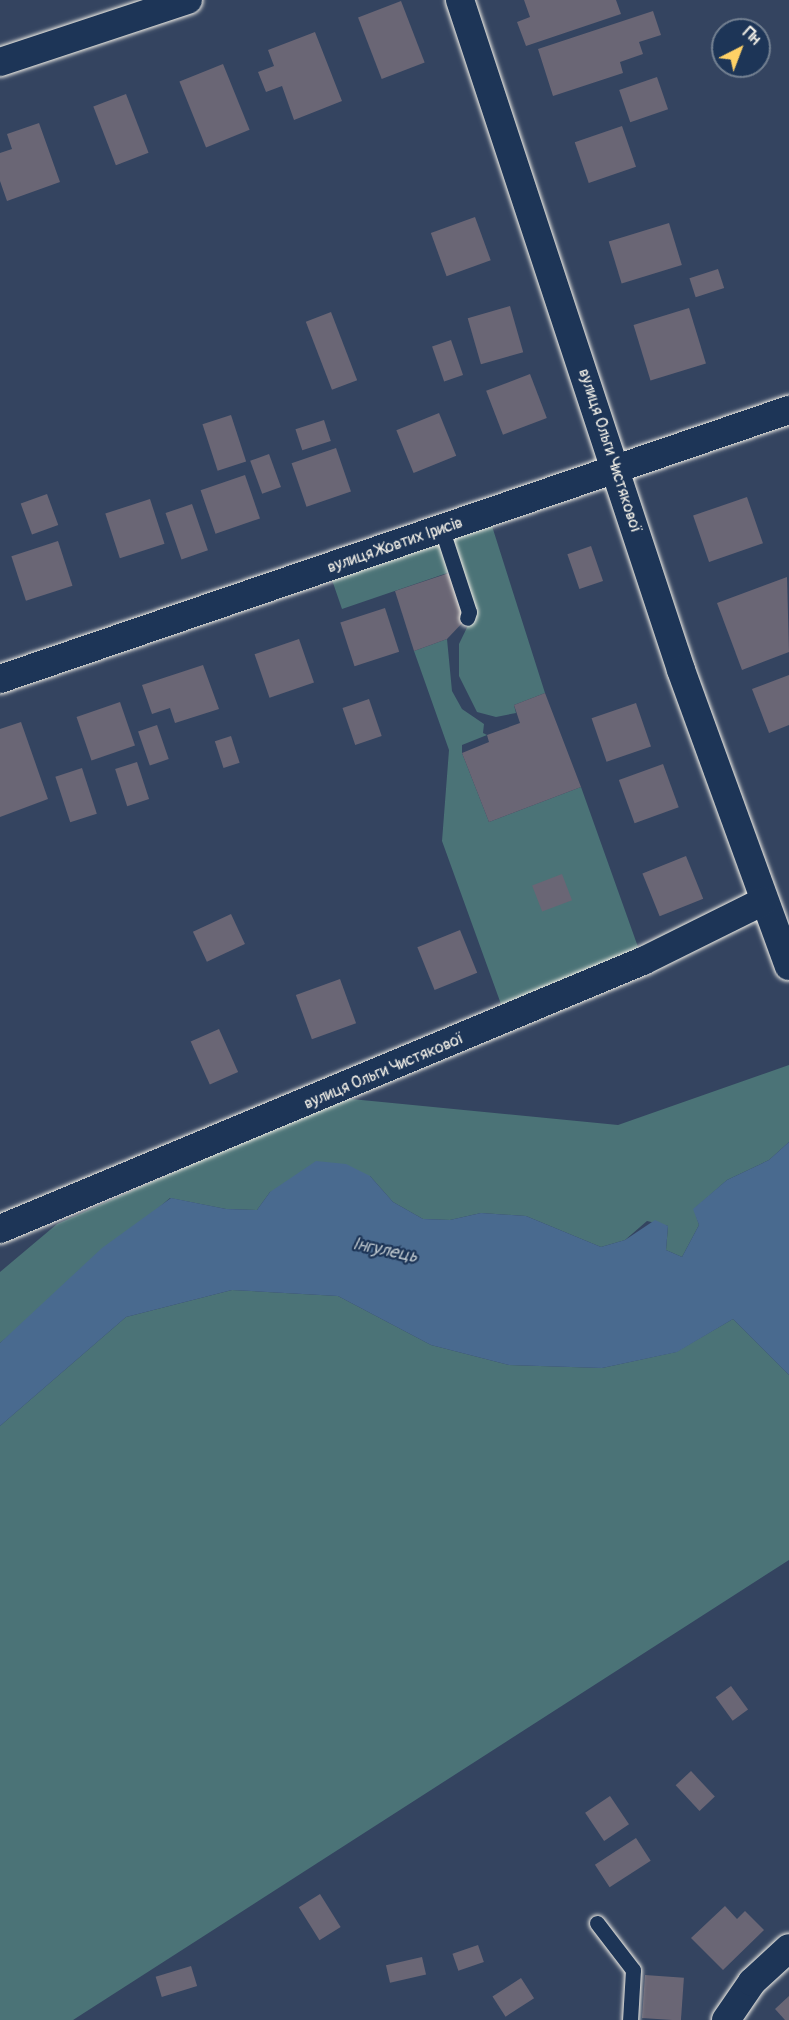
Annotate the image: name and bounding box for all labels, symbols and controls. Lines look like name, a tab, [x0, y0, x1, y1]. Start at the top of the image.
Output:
north arrow	[711, 18, 771, 78]
text: Пн	[738, 23, 765, 49]
street label: вулиця Ольги Чистякової	[574, 366, 646, 536]
street label: вулиця Жовтих Ірисів	[325, 513, 465, 577]
street label: вулиця Ольги Чистякової	[301, 1029, 467, 1113]
water label: Інгулець	[351, 1234, 419, 1268]

